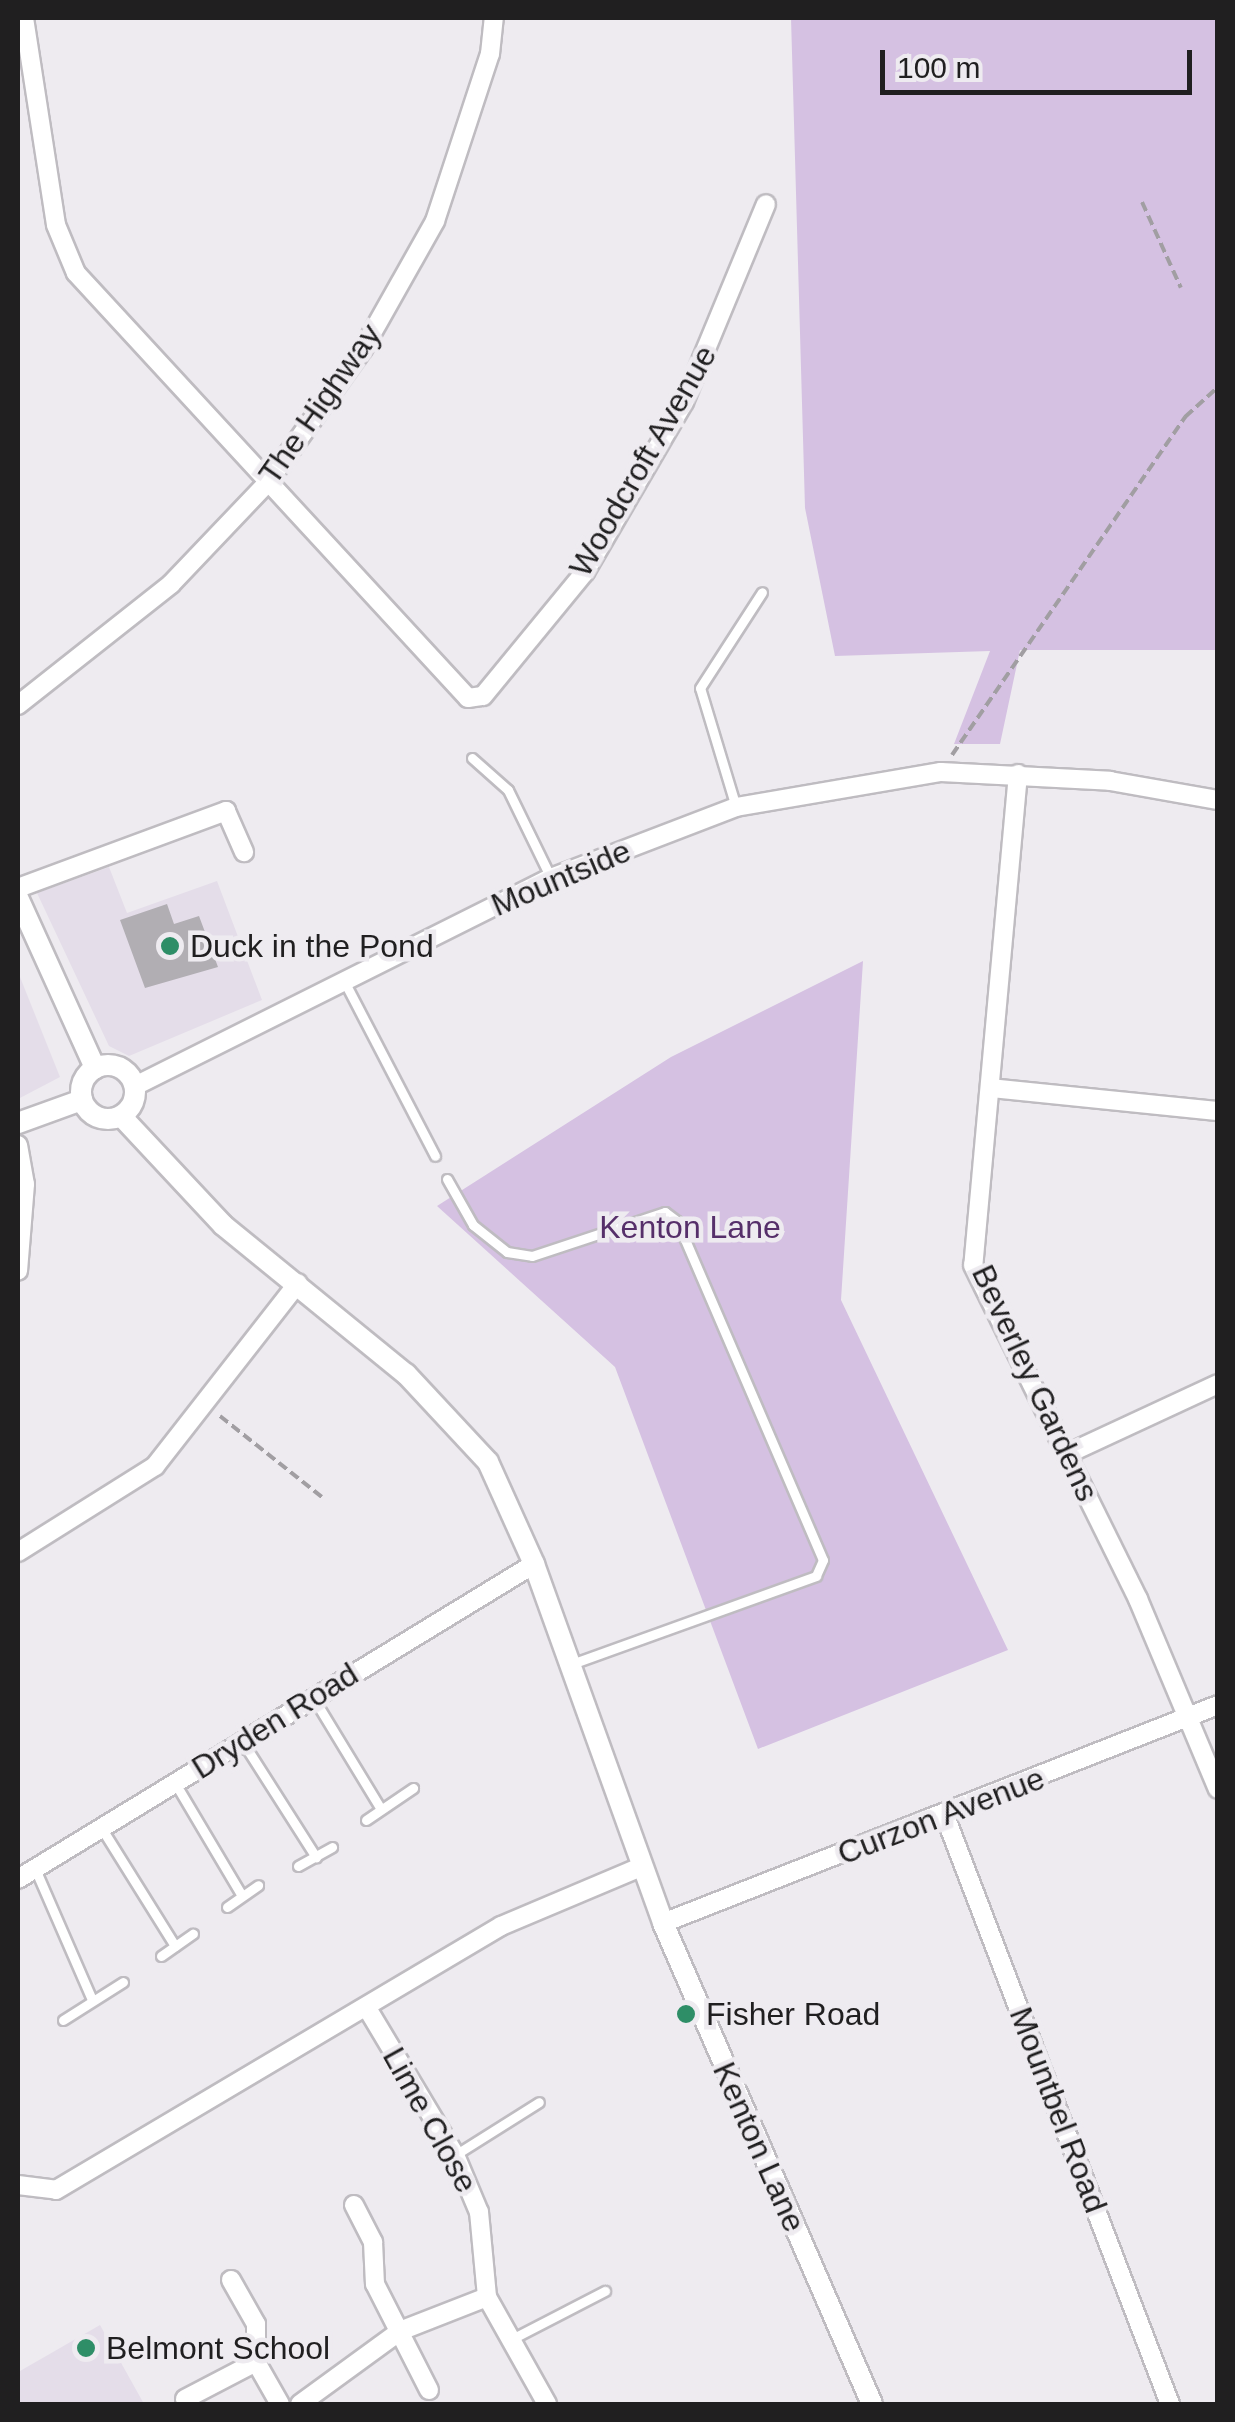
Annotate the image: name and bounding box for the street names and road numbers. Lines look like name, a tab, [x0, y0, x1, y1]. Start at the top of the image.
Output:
street label: The Highway	[251, 316, 389, 492]
street label: Woodcroft Avenue	[561, 338, 725, 584]
street label: Mountside	[486, 831, 636, 925]
street label: Beverley Gardens	[963, 1259, 1107, 1507]
street label: Dryden Road	[185, 1655, 365, 1787]
street label: Curzon Avenue	[831, 1759, 1051, 1873]
street label: Mountbel Road	[1001, 2002, 1115, 2218]
street label: Lime Close	[374, 2041, 486, 2199]
street label: Kenton Lane	[705, 2056, 813, 2238]

